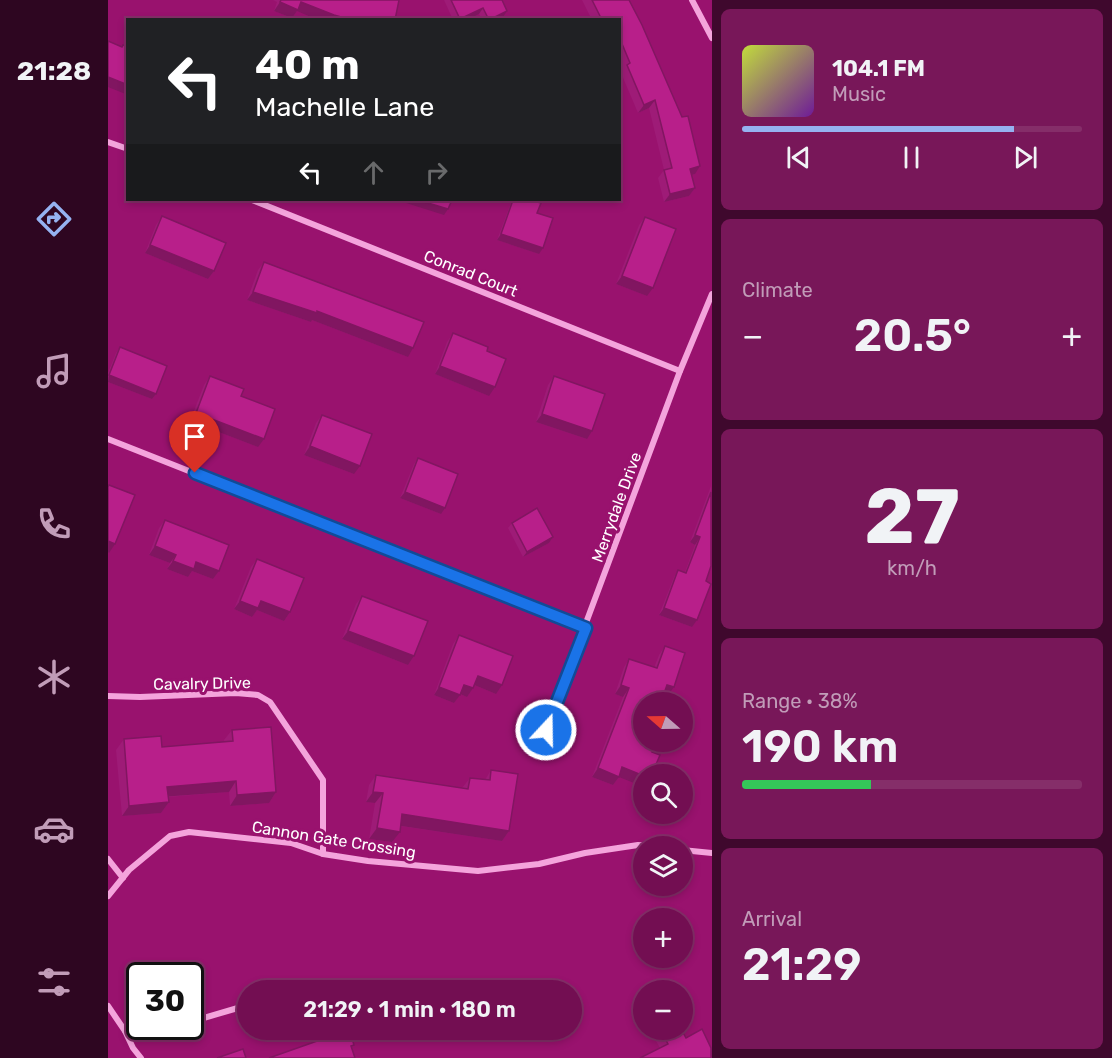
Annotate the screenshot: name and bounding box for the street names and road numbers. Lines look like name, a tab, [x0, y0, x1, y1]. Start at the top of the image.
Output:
street label: Conrad Court	[421, 246, 521, 301]
street label: Merrydale Drive	[588, 449, 645, 565]
street label: Cavalry Drive	[153, 673, 251, 694]
street label: Cannon Gate Crossing	[251, 817, 417, 862]

